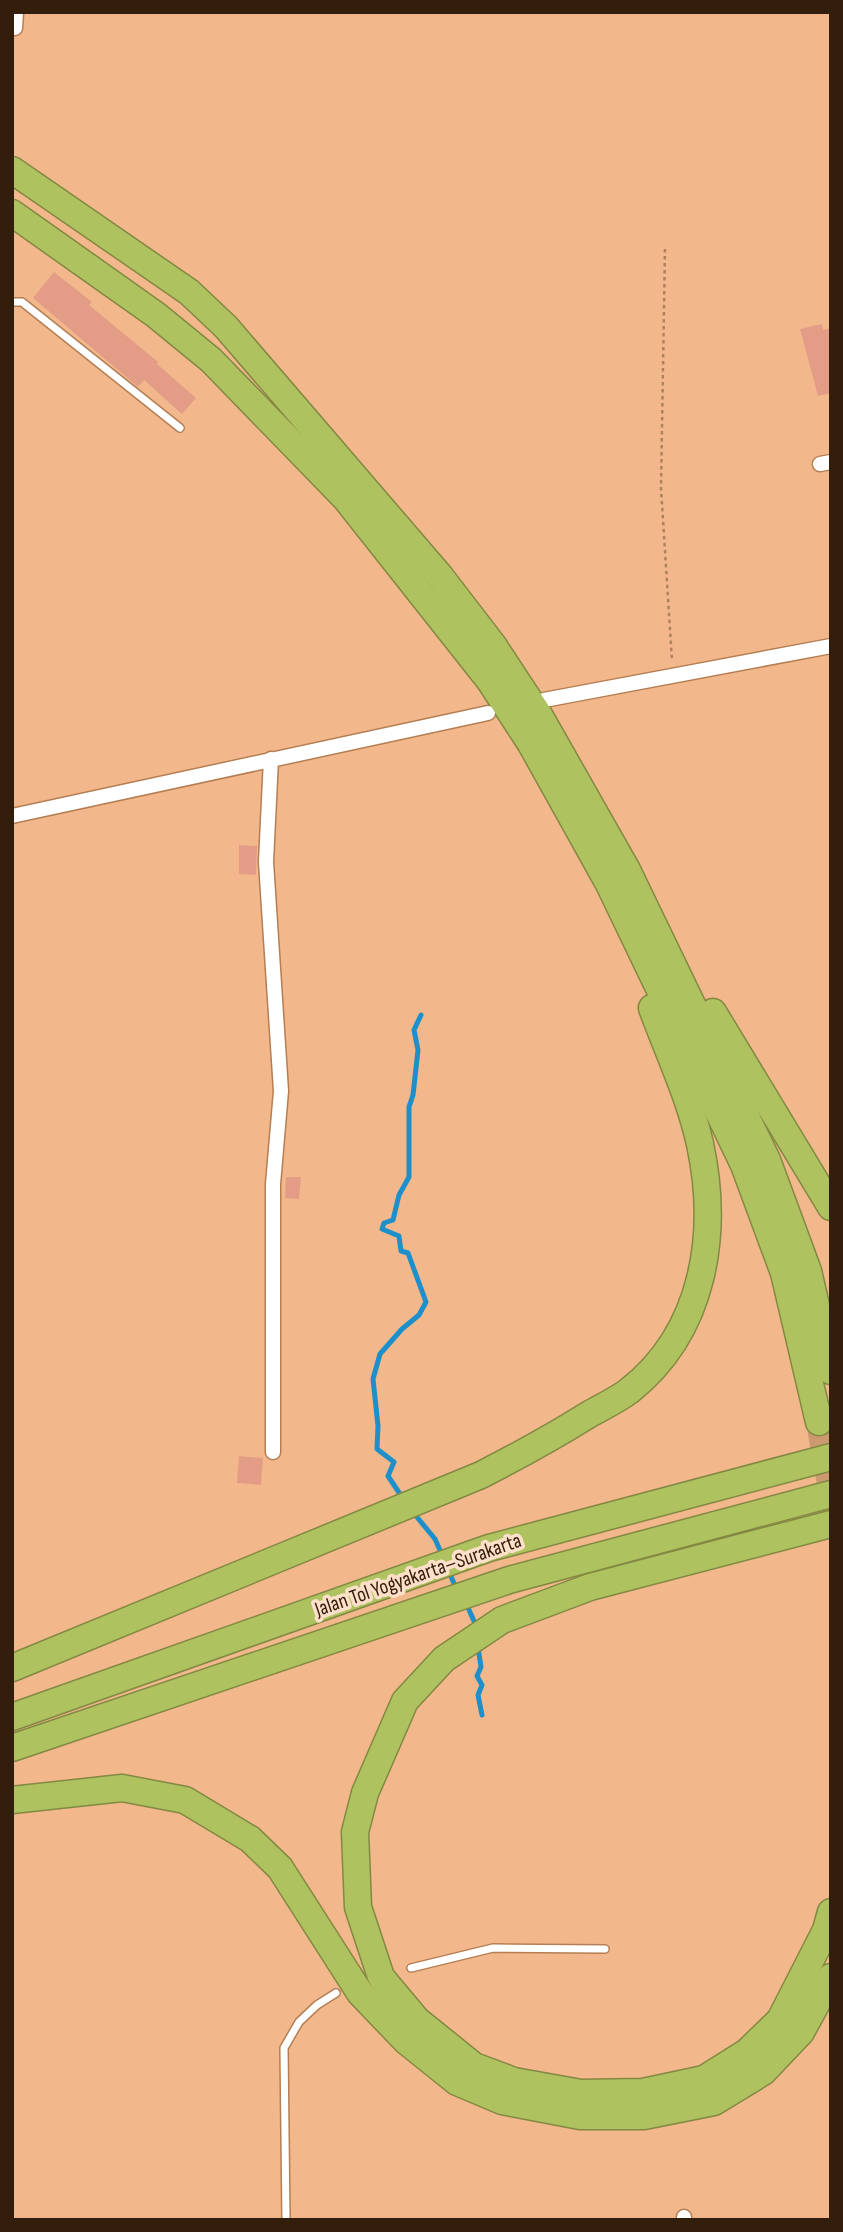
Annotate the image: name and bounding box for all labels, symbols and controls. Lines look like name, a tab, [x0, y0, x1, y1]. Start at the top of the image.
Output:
street label: Jalan Tol Yogyakarta–Surakarta	[311, 1528, 525, 1622]

